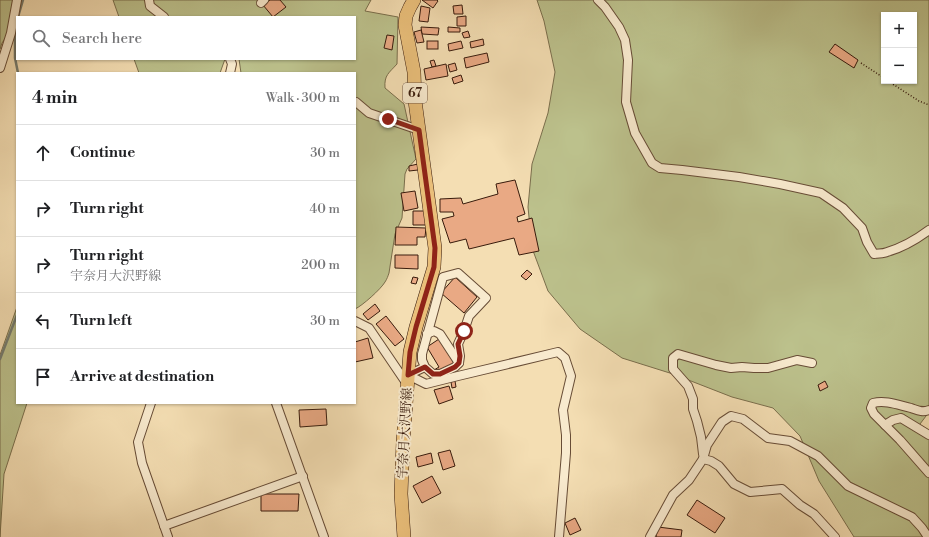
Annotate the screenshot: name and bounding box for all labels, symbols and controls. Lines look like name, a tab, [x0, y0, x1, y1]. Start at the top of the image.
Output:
map controls	[881, 12, 917, 84]
button: +	[881, 12, 917, 48]
search box	[16, 16, 356, 60]
icon: search	[30, 27, 52, 49]
text: Search here	[62, 29, 142, 48]
button: −	[881, 48, 917, 84]
road number: 67	[403, 83, 427, 103]
text: 4 min	[32, 87, 77, 109]
text: Walk · 300 m	[266, 90, 340, 106]
route end	[379, 110, 397, 128]
icon: ahead	[32, 142, 54, 164]
text: Continue	[70, 143, 135, 162]
text: 30 m	[310, 145, 340, 161]
icon: right	[32, 198, 54, 220]
text: Turn right	[70, 199, 144, 218]
text: 40 m	[310, 201, 340, 217]
text: Turn right	[70, 246, 144, 265]
icon: right	[32, 254, 54, 276]
text: 200 m	[301, 257, 340, 273]
text: 宇奈月大沢野線	[70, 268, 161, 284]
icon: left	[32, 310, 54, 332]
text: Turn left	[70, 311, 132, 330]
text: 30 m	[310, 313, 340, 329]
route start	[455, 322, 473, 340]
icon: arrive	[32, 366, 54, 388]
text: Arrive at destination	[70, 367, 214, 386]
street label: 宇奈月大沢野線	[395, 387, 415, 479]

